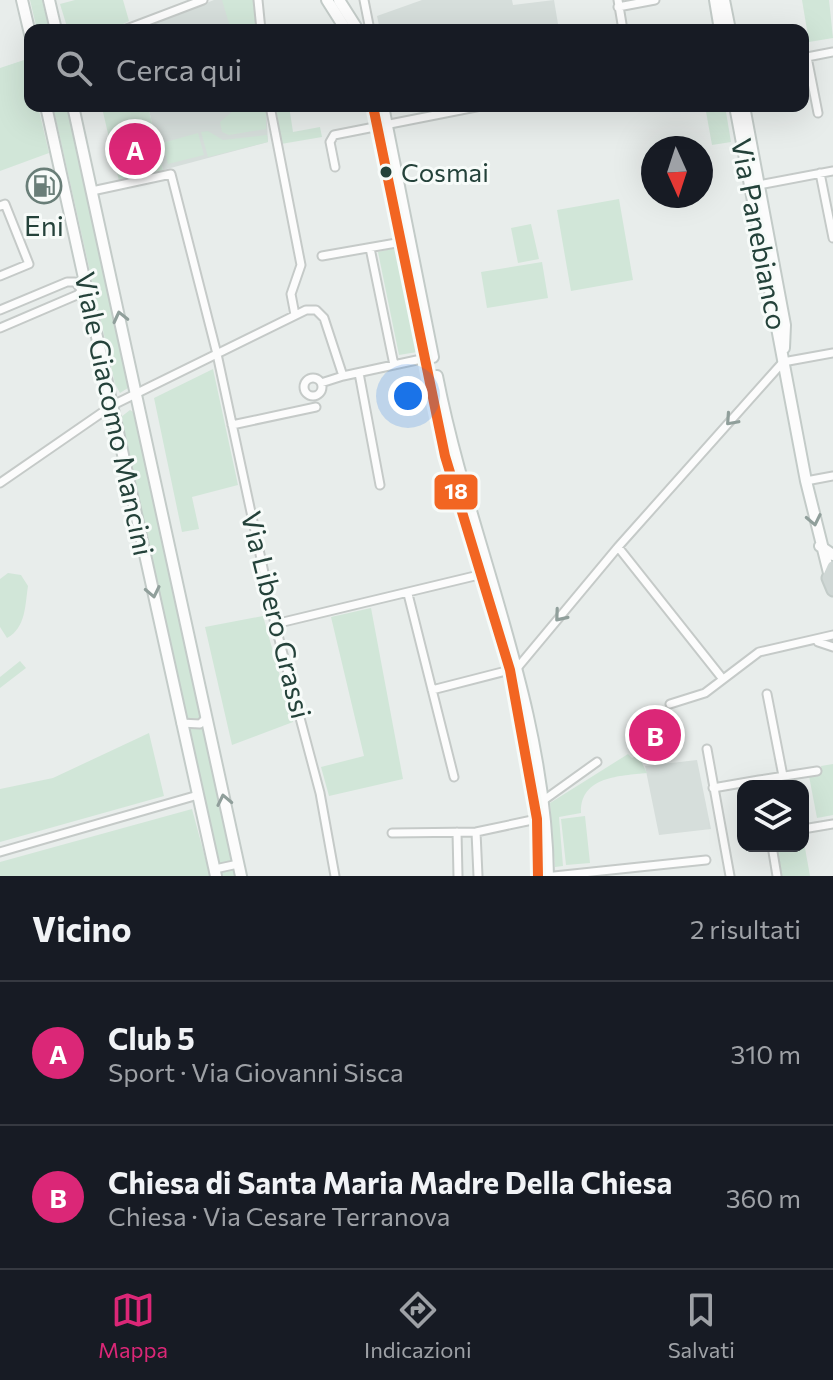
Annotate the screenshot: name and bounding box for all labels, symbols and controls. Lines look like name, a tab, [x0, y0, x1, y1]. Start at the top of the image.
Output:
search box	[24, 24, 809, 112]
icon: search	[52, 46, 96, 90]
text: Cerca qui	[116, 50, 242, 87]
pin: A	[109, 119, 161, 179]
street label: Via Panebianco	[725, 135, 795, 333]
north arrow	[641, 136, 713, 208]
place label: Cosmai	[401, 156, 489, 187]
marker: Cosmai	[378, 164, 394, 180]
fuel station icon: Eni	[25, 167, 63, 205]
place label: Eni	[24, 208, 64, 242]
street label: Viale Giacomo Mancini	[68, 269, 162, 559]
one-way arrow	[112, 311, 129, 324]
your location	[388, 376, 428, 416]
one-way arrow	[726, 410, 741, 425]
line badge: 18	[433, 473, 479, 511]
text: 18	[444, 477, 468, 504]
street label: Via Libero Grassi	[235, 508, 319, 722]
one-way arrow	[805, 513, 822, 527]
one-way arrow	[144, 585, 161, 599]
one-way arrow	[555, 606, 570, 621]
pin: B	[629, 705, 681, 765]
map controls	[737, 780, 809, 852]
button: layers	[737, 780, 809, 852]
one-way arrow	[216, 794, 233, 807]
text: Vicino	[32, 907, 132, 949]
text: 2 risultati	[690, 913, 801, 944]
text: Club 5	[108, 1019, 195, 1056]
text: A	[49, 1038, 67, 1069]
text: 310 m	[730, 1038, 801, 1069]
text: Sport · Via Giovanni Sisca	[108, 1056, 404, 1087]
text: Chiesa di Santa Maria Madre Della Chiesa	[108, 1163, 672, 1200]
text: B	[49, 1182, 67, 1213]
text: 360 m	[726, 1182, 801, 1213]
text: Chiesa · Via Cesare Terranova	[108, 1200, 450, 1231]
tab: Mappa	[98, 1288, 168, 1363]
tab: Indicazioni	[364, 1288, 472, 1363]
tab: Salvati	[668, 1288, 735, 1363]

